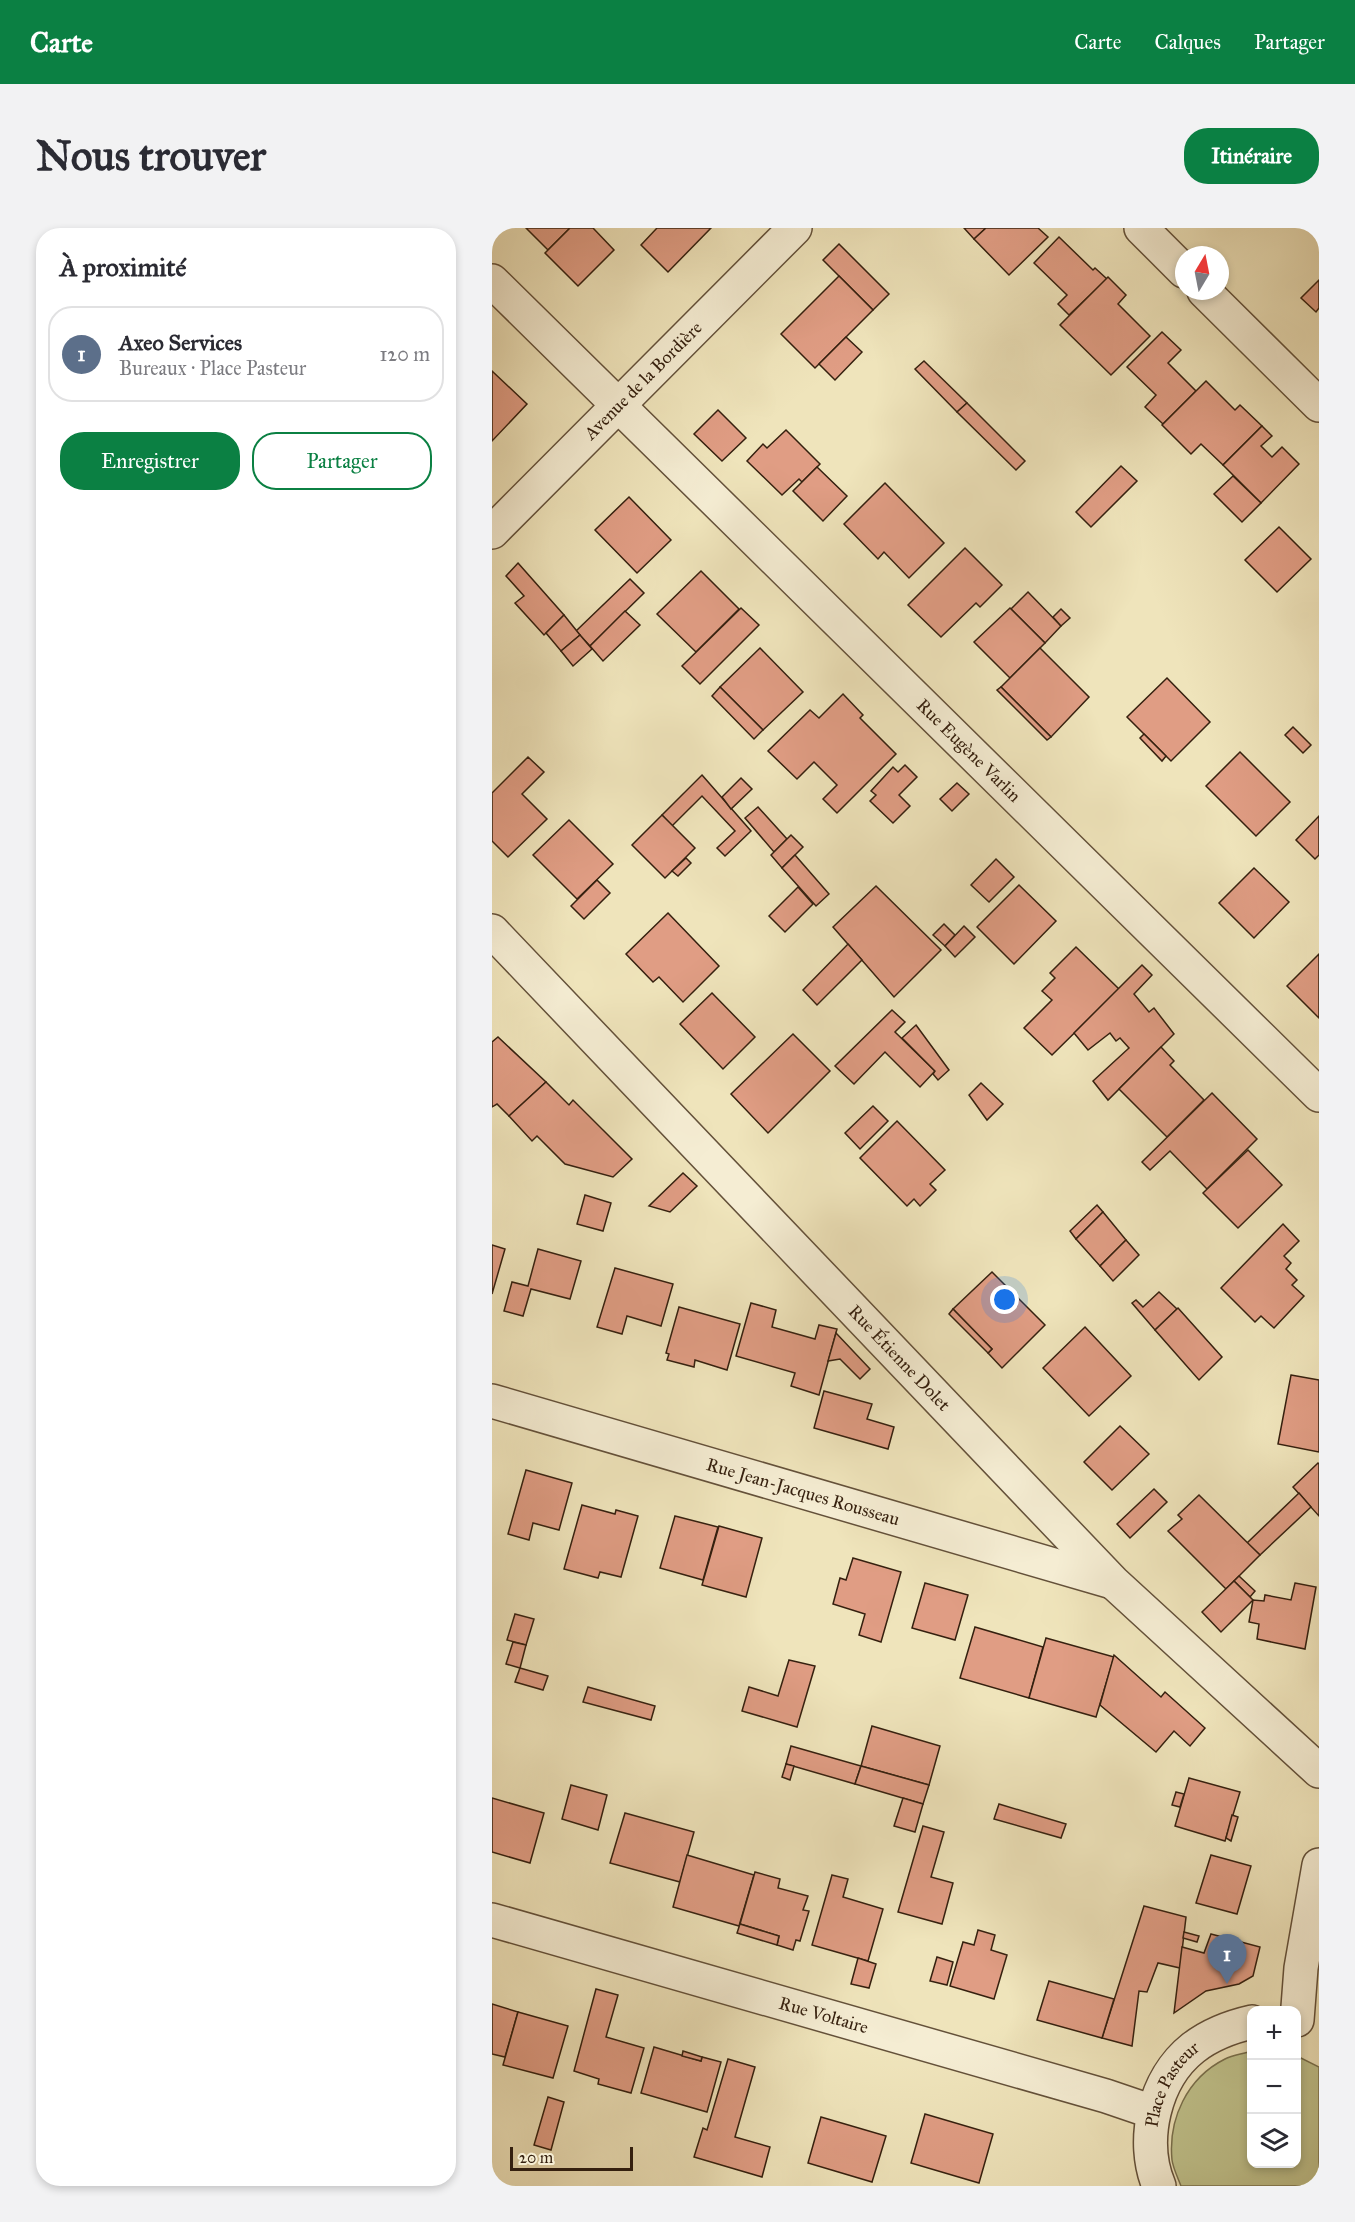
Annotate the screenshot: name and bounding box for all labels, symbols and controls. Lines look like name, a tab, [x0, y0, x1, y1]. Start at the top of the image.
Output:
text: Carte	[30, 25, 93, 60]
text: Carte	[1074, 29, 1121, 55]
text: Calques	[1154, 29, 1221, 55]
text: Partager	[1254, 29, 1325, 55]
button: Itinéraire	[1184, 128, 1319, 184]
text: Nous trouver	[36, 130, 266, 182]
north arrow	[1175, 246, 1229, 300]
text: À proximité	[60, 251, 186, 283]
street label: Avenue de la Bordière	[579, 317, 707, 445]
text: Axeo Services	[119, 329, 242, 356]
text: 1	[78, 342, 85, 366]
text: 120 m	[379, 342, 430, 366]
text: Bureaux · Place Pasteur	[119, 356, 306, 380]
button: Enregistrer	[60, 432, 240, 490]
button: Partager	[252, 432, 432, 490]
street label: Rue Eugène Varlin	[912, 694, 1026, 807]
your location	[990, 1285, 1019, 1314]
street label: Rue Étienne Dolet	[844, 1300, 955, 1416]
street label: Rue Jean-Jacques Rousseau	[704, 1453, 903, 1531]
pin: 1	[1208, 1934, 1246, 1984]
street label: Rue Voltaire	[776, 1992, 871, 2038]
map controls	[1247, 2006, 1301, 2168]
button: +	[1247, 2006, 1301, 2060]
street label: Place Pasteur	[1141, 2036, 1204, 2129]
button: −	[1247, 2060, 1301, 2114]
button: layers	[1247, 2114, 1301, 2168]
scale bar	[510, 2144, 633, 2172]
text: 20 m	[519, 2148, 553, 2167]

